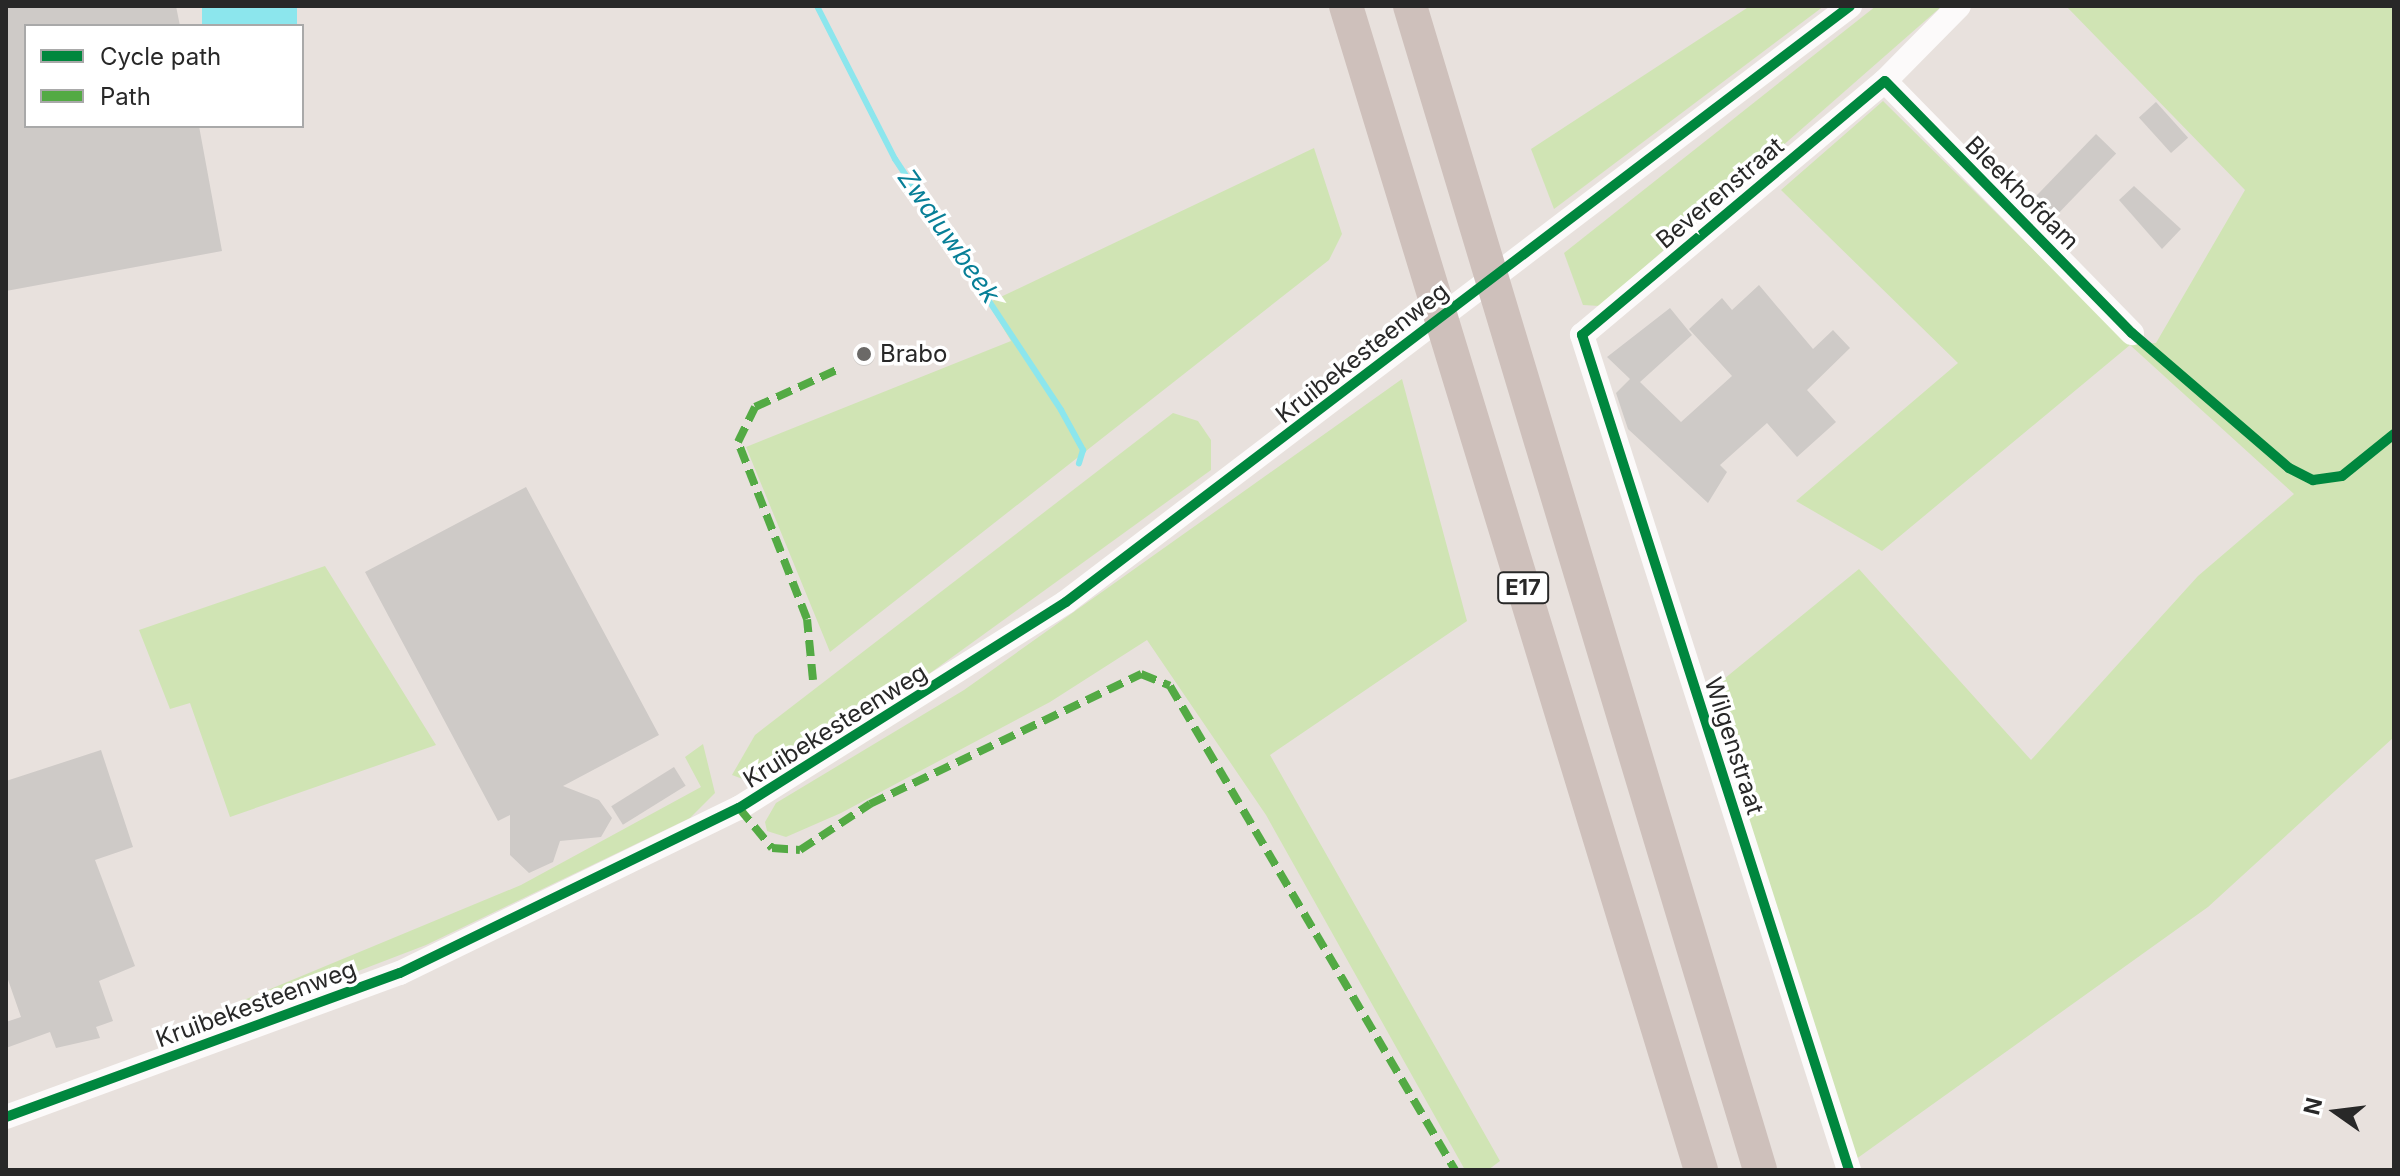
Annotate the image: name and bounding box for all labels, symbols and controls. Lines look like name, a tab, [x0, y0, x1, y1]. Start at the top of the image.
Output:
legend	[24, 24, 304, 128]
text: Cycle path	[100, 42, 221, 71]
text: Path	[100, 82, 151, 111]
street label: Bleekhofdam	[1959, 130, 2085, 256]
street label: Beverenstraat	[1650, 131, 1790, 255]
water label: Zwaluwbeek	[891, 163, 1007, 309]
street label: Kruibekesteenweg	[1270, 277, 1454, 429]
place label: Brabo	[880, 340, 947, 368]
marker: Brabo	[855, 345, 873, 363]
road number: E17	[1497, 570, 1549, 606]
street label: Kruibekesteenweg	[738, 658, 932, 794]
street label: Wilgenstraat	[1698, 674, 1770, 818]
street label: Kruibekesteenweg	[152, 954, 360, 1054]
north arrow	[2296, 1072, 2376, 1152]
text: N	[2298, 1095, 2327, 1117]

